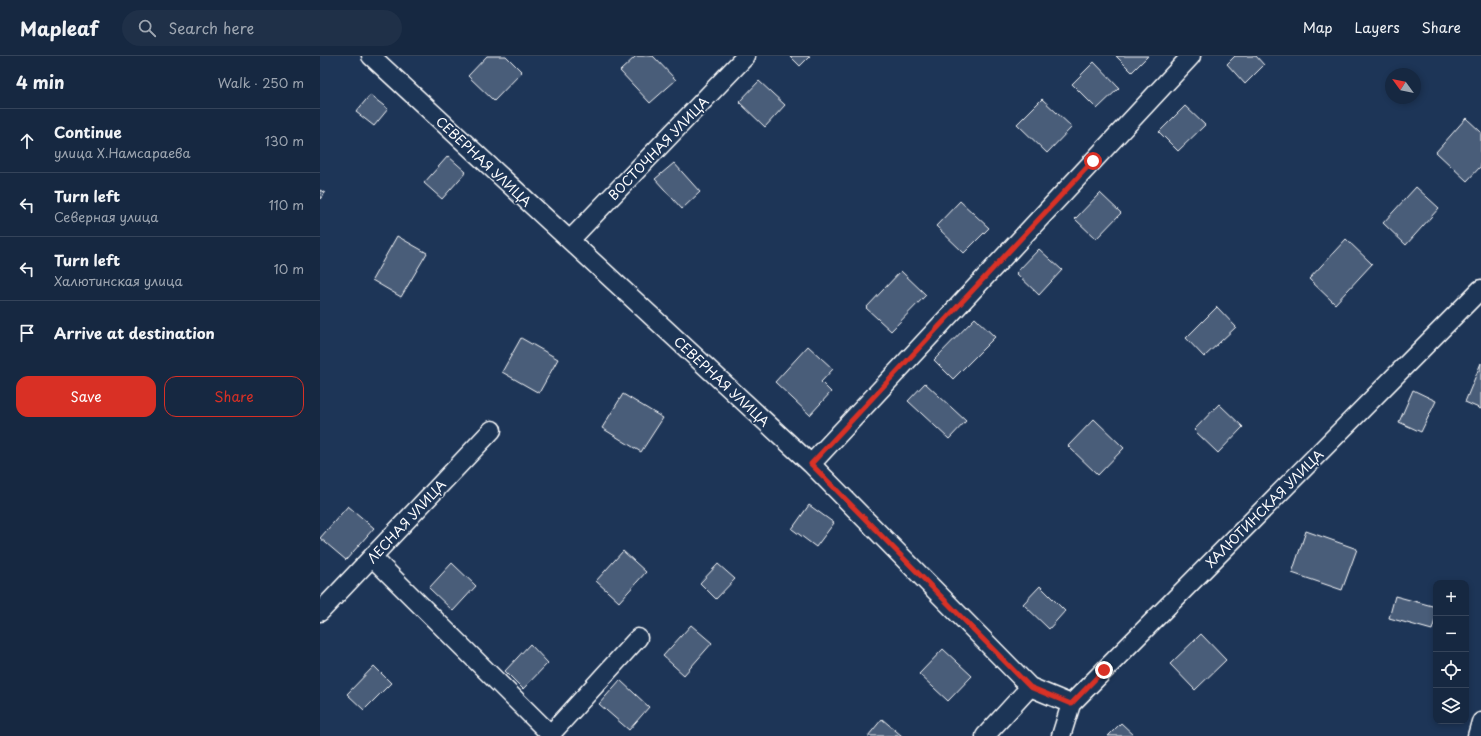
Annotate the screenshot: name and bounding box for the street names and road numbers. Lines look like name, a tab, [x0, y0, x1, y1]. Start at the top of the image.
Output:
street label: ВОСТОЧНАЯ УЛИЦА	[603, 92, 713, 204]
street label: СЕВЕРНАЯ УЛИЦА	[432, 112, 536, 211]
street label: СЕВЕРНАЯ УЛИЦА	[670, 332, 774, 431]
street label: ХАЛЮТИНСКАЯ УЛИЦА	[1201, 445, 1327, 571]
street label: ЛЕСНАЯ УЛИЦА	[362, 475, 450, 567]

